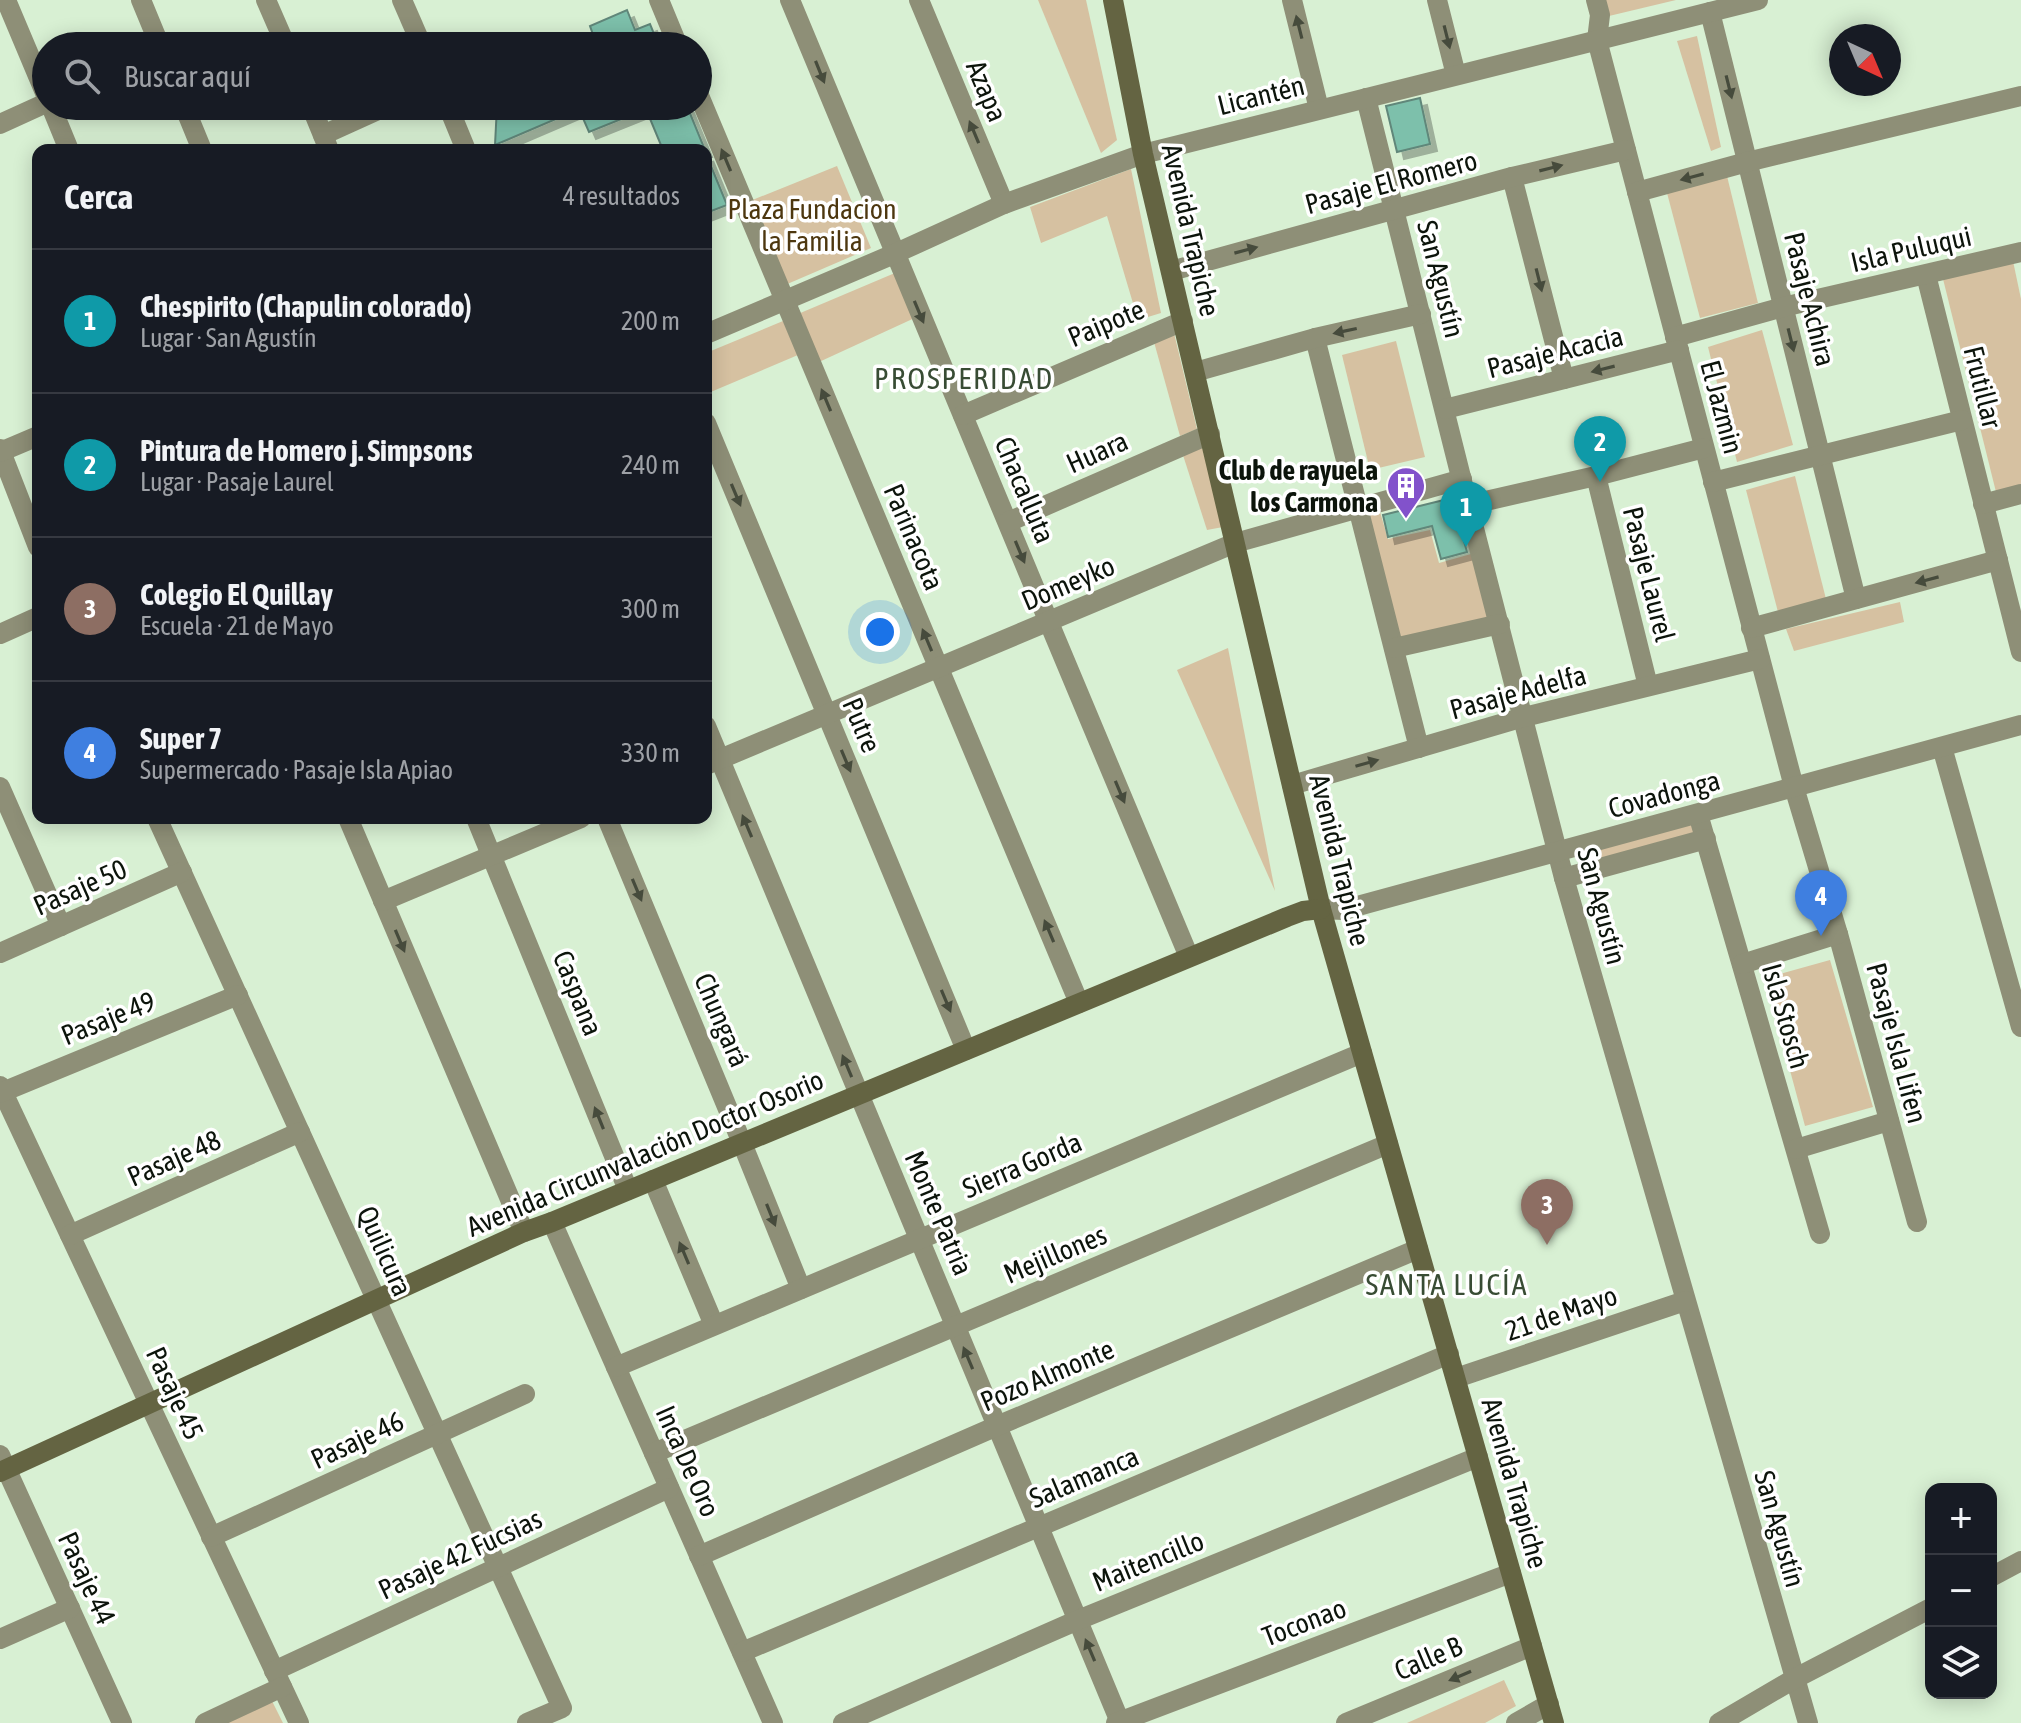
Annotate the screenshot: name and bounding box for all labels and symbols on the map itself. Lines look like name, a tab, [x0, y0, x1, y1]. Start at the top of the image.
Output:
one-way arrow	[1292, 15, 1304, 40]
north arrow	[1829, 24, 1901, 96]
one-way arrow	[1441, 25, 1453, 50]
street label: Azapa	[960, 56, 1014, 126]
one-way arrow	[813, 60, 826, 84]
street label: Licantén	[1214, 69, 1308, 121]
one-way arrow	[1723, 75, 1735, 100]
one-way arrow	[967, 120, 980, 144]
street label: Avenida Trapiche	[1156, 141, 1226, 319]
street label: Pasaje El Romero	[1302, 144, 1480, 220]
one-way arrow	[719, 148, 732, 172]
one-way arrow	[1539, 161, 1564, 173]
one-way arrow	[1680, 171, 1704, 184]
park label: Plaza Fundacion la Familia	[727, 193, 897, 257]
street label: San Agustín	[1411, 217, 1471, 341]
street label: Isla Puluqui	[1848, 220, 1974, 278]
street label: Pasaje Achira	[1778, 229, 1842, 369]
one-way arrow	[1234, 244, 1259, 256]
one-way arrow	[1533, 267, 1545, 292]
street label: Paipote	[1063, 293, 1149, 353]
one-way arrow	[913, 301, 926, 324]
street label: Pasaje Acacia	[1484, 320, 1626, 384]
one-way arrow	[1332, 325, 1357, 338]
one-way arrow	[1786, 327, 1798, 352]
street label: Frutillar	[1957, 343, 2009, 432]
street label: El Jazmin	[1694, 357, 1750, 457]
district label: PROSPERIDAD	[874, 361, 1054, 395]
one-way arrow	[1590, 363, 1615, 375]
one-way arrow	[820, 388, 833, 412]
pin: 2	[1574, 416, 1626, 482]
street label: Huara	[1061, 424, 1133, 480]
street label: Chacalluta	[988, 432, 1062, 548]
place label: Club de rayuela los Carmona	[1219, 454, 1378, 518]
building icon: Club de rayuela los Carmona	[1385, 465, 1427, 520]
street label: Parinacota	[877, 479, 951, 595]
pin: 1	[1440, 481, 1492, 547]
one-way arrow	[730, 483, 743, 507]
street label: Pasaje Laurel	[1617, 503, 1681, 645]
one-way arrow	[1014, 540, 1027, 564]
street label: Domeyko	[1017, 549, 1119, 617]
one-way arrow	[1914, 574, 1938, 587]
your location	[860, 612, 900, 652]
one-way arrow	[920, 628, 933, 652]
street label: Pasaje Adelfa	[1446, 658, 1590, 726]
street label: Putre	[836, 693, 888, 757]
one-way arrow	[840, 749, 853, 773]
one-way arrow	[1355, 756, 1379, 769]
street label: Covadonga	[1605, 764, 1723, 824]
street label: Avenida Trapiche	[1303, 771, 1377, 949]
one-way arrow	[1114, 780, 1127, 804]
one-way arrow	[741, 814, 754, 838]
street label: San Agustín	[1571, 844, 1633, 968]
street label: Pasaje 50	[29, 852, 131, 922]
pin: 4	[1795, 870, 1847, 936]
one-way arrow	[631, 878, 644, 902]
one-way arrow	[1042, 919, 1055, 943]
one-way arrow	[394, 929, 407, 953]
street label: Caspana	[547, 946, 609, 1040]
street label: Pasaje Isla Lifen	[1860, 959, 1934, 1127]
street label: Isla Stosch	[1756, 960, 1816, 1072]
street label: Chungará	[688, 968, 756, 1072]
street label: Pasaje 49	[56, 985, 160, 1051]
one-way arrow	[940, 989, 953, 1013]
one-way arrow	[841, 1054, 854, 1078]
street label: Avenida Circunvalación Doctor Osorio	[462, 1063, 828, 1243]
one-way arrow	[592, 1106, 605, 1130]
street label: Pasaje 48	[123, 1123, 225, 1193]
street label: Sierra Gorda	[958, 1126, 1086, 1204]
street label: Monte Patria	[899, 1146, 979, 1280]
pin: 3	[1521, 1179, 1573, 1245]
street label: Quilicura	[351, 1201, 419, 1301]
one-way arrow	[765, 1203, 778, 1227]
street label: Mejillones	[999, 1218, 1111, 1290]
one-way arrow	[677, 1242, 690, 1265]
district label: SANTA LUCÍA	[1366, 1267, 1528, 1301]
street label: 21 de Mayo	[1501, 1279, 1621, 1347]
street label: Pozo Almonte	[976, 1333, 1118, 1417]
street label: Pasaje 45	[140, 1342, 210, 1444]
one-way arrow	[962, 1346, 975, 1370]
street label: Avenida Trapiche	[1475, 1394, 1555, 1572]
street label: Inca De Oro	[649, 1401, 727, 1521]
street label: Pasaje 46	[306, 1405, 408, 1475]
street label: Salamanca	[1025, 1440, 1143, 1514]
street label: San Agustín	[1748, 1467, 1812, 1591]
street label: Pasaje 42 Fucsias	[373, 1502, 547, 1606]
street label: Maitencillo	[1088, 1524, 1208, 1598]
street label: Pasaje 44	[52, 1527, 122, 1629]
street label: Toconao	[1258, 1591, 1350, 1653]
street label: Calle B	[1390, 1630, 1466, 1686]
one-way arrow	[1083, 1638, 1096, 1661]
one-way arrow	[1448, 1669, 1472, 1682]

